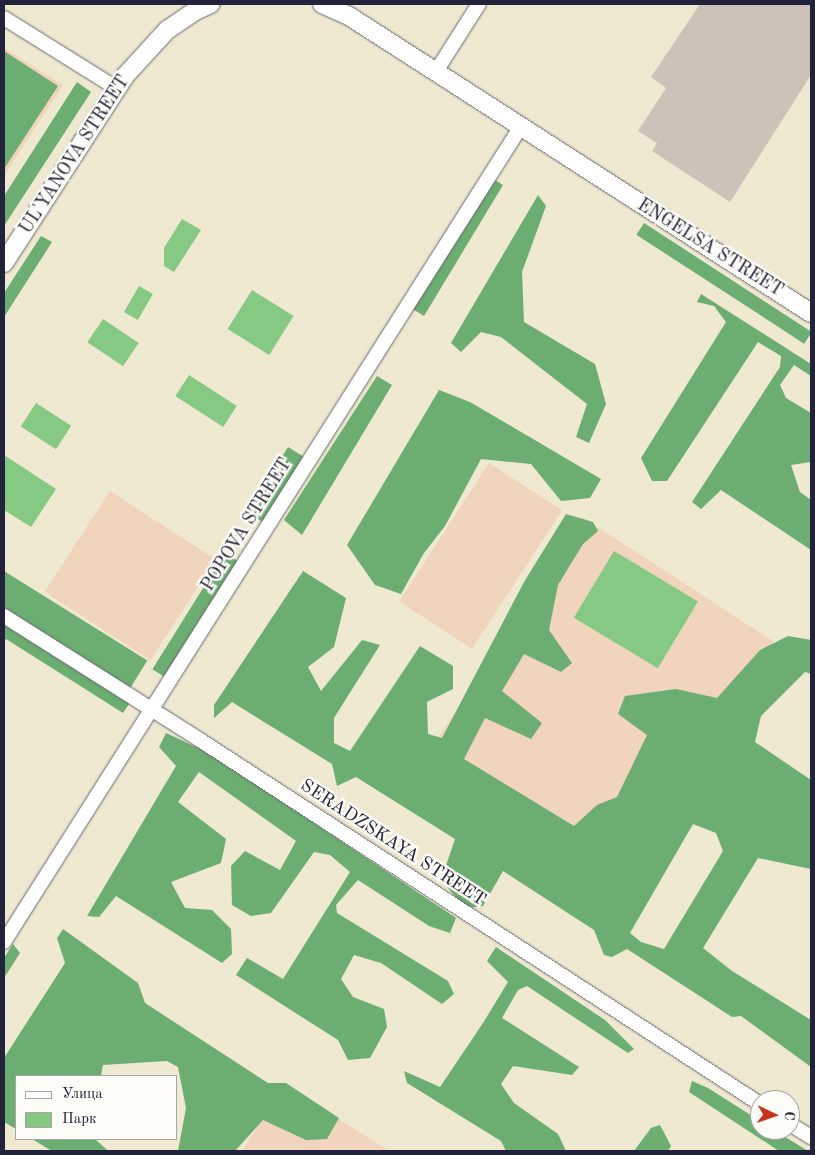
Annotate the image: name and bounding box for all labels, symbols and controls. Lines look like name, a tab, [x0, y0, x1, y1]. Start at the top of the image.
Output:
street label: UL'YANOVA STREET	[16, 72, 134, 238]
street label: ENGELSA STREET	[633, 194, 787, 302]
street label: POPOVA STREET	[197, 454, 297, 596]
street label: SERADZSKAYA STREET	[296, 775, 490, 911]
legend	[15, 1075, 178, 1140]
text: Улица	[62, 1087, 103, 1102]
north arrow	[750, 1090, 800, 1140]
text: С	[782, 1111, 796, 1121]
text: Парк	[62, 1112, 97, 1127]

